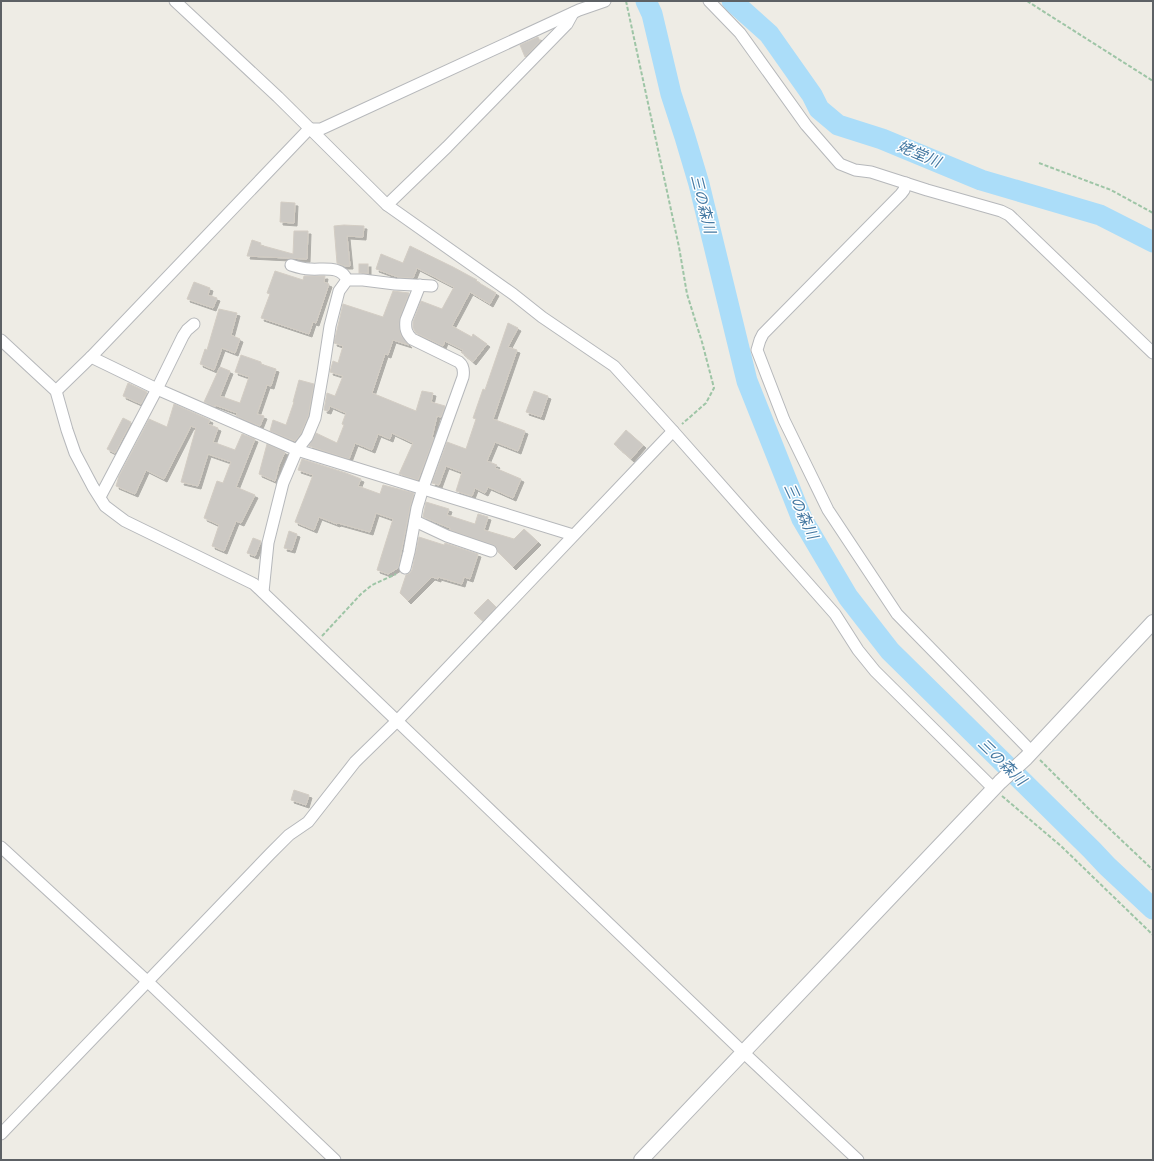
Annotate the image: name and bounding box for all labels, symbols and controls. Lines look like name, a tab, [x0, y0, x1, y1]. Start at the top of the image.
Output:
water label: 姥堂川	[895, 137, 945, 172]
water label: 三の森川	[687, 173, 719, 237]
water label: 三の森川	[780, 480, 823, 544]
water label: 三の森川	[974, 735, 1031, 791]

